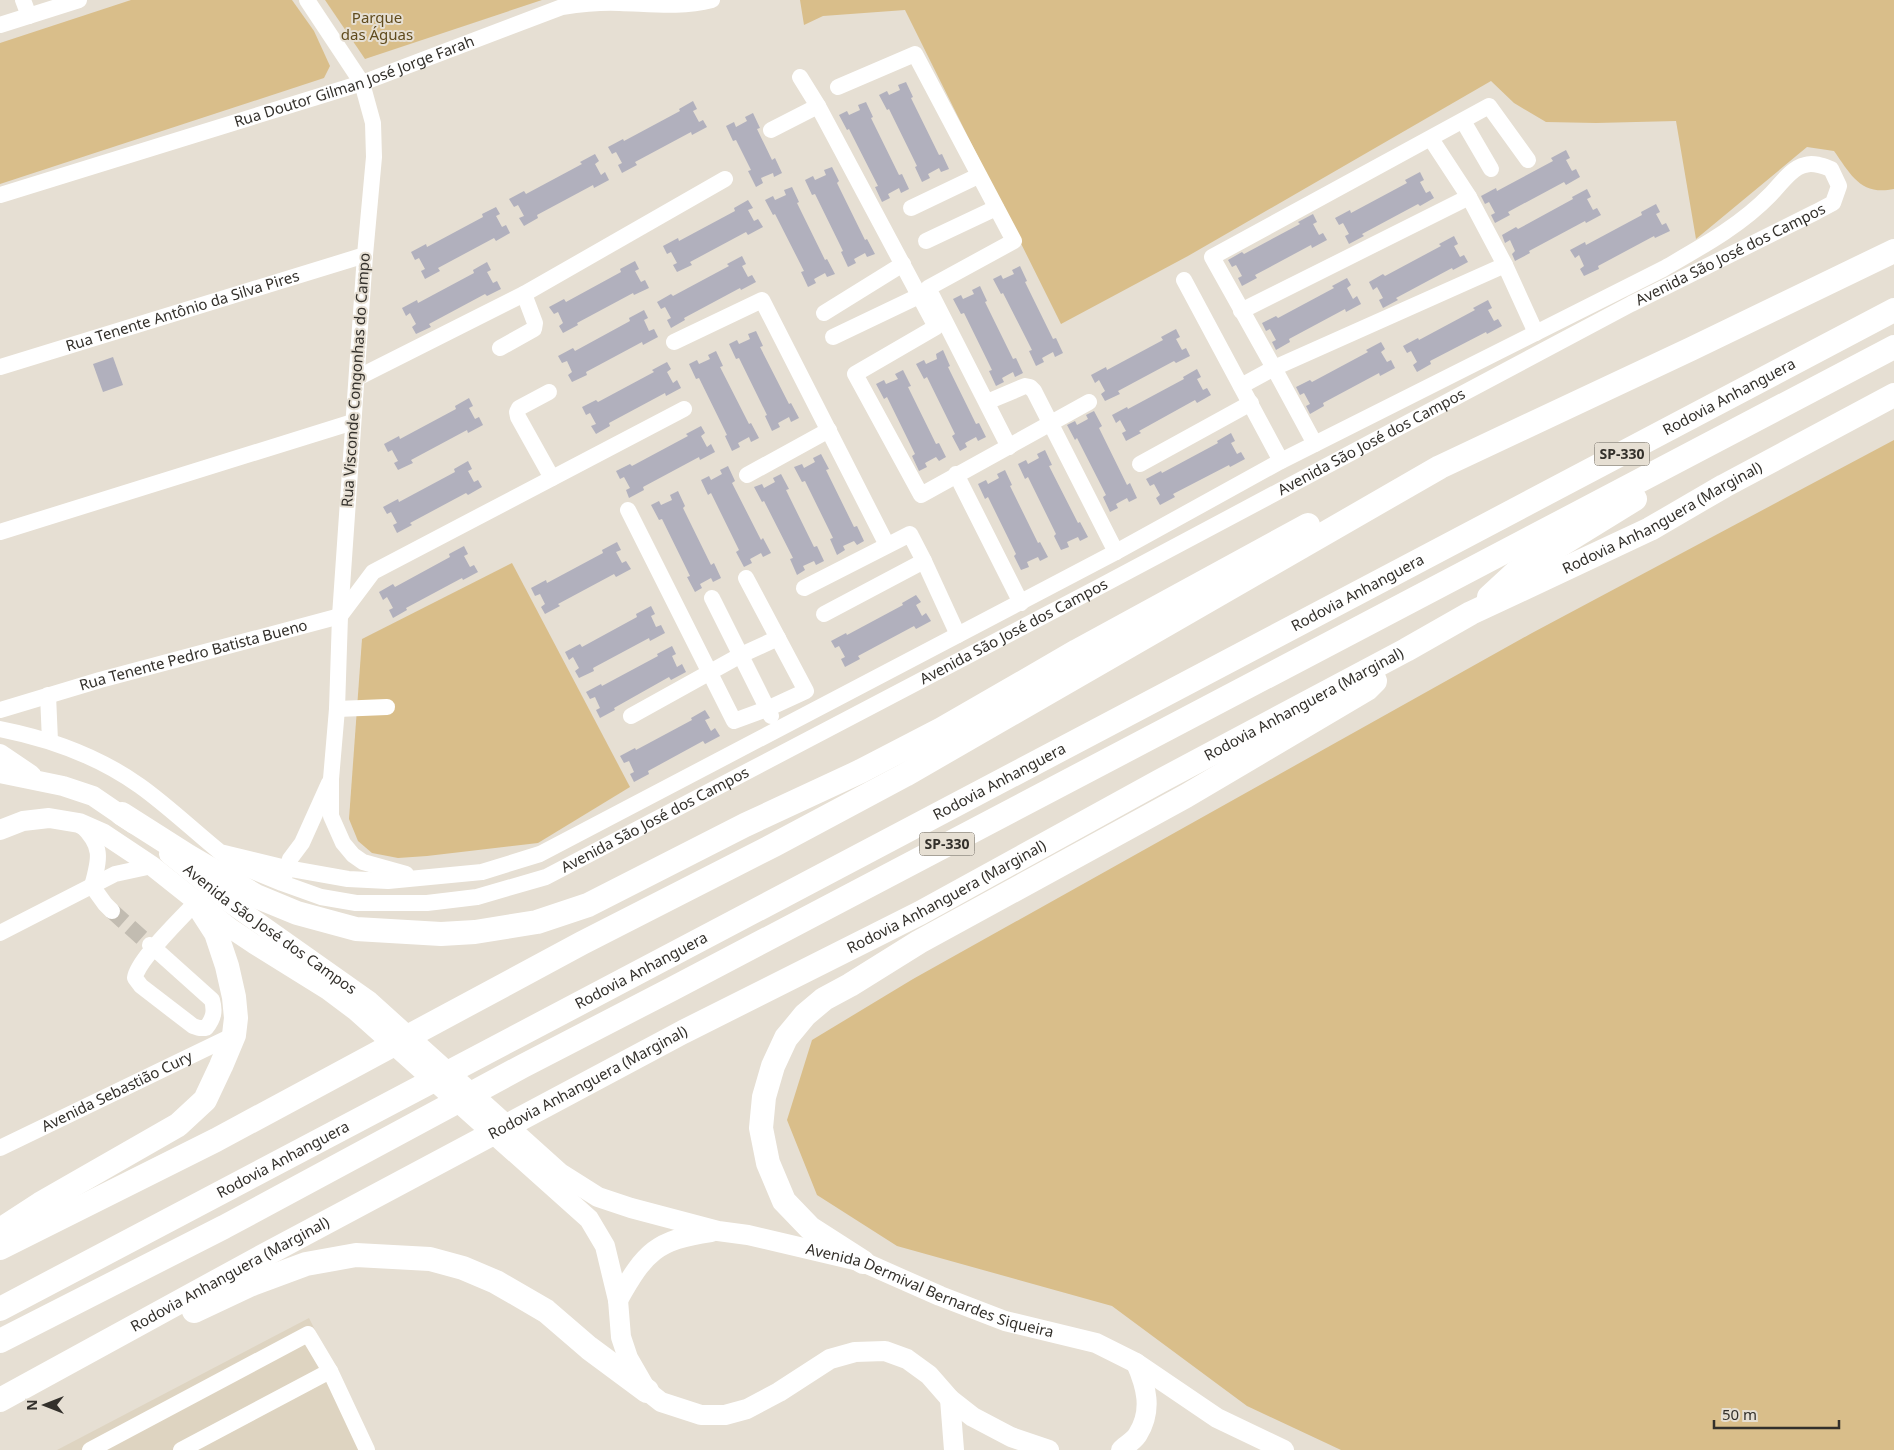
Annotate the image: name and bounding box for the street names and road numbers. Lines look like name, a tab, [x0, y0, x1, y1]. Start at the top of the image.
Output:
street label: Rua Doutor Gilman José Jorge Farah	[231, 30, 477, 131]
street label: Avenida São José dos Campos	[1632, 198, 1828, 309]
street label: Rua Visconde Congonhas do Campo	[336, 252, 374, 508]
street label: Rua Tenente Antônio da Silva Pires	[63, 265, 301, 355]
street label: Rodovia Anhanguera	[1659, 353, 1799, 439]
street label: Avenida São José dos Campos	[1274, 383, 1468, 499]
road number: SP-330	[1594, 442, 1650, 466]
street label: Rodovia Anhanguera (Marginal)	[1559, 457, 1765, 578]
street label: Rodovia Anhanguera	[1287, 549, 1427, 635]
street label: Avenida São José dos Campos	[916, 573, 1111, 688]
street label: Rua Tenente Pedro Batista Bueno	[77, 614, 309, 695]
street label: Rodovia Anhanguera (Marginal)	[1200, 642, 1407, 765]
street label: Rodovia Anhanguera	[929, 738, 1069, 824]
street label: Avenida São José dos Campos	[557, 761, 752, 876]
road number: SP-330	[920, 832, 974, 856]
street label: Rodovia Anhanguera (Marginal)	[843, 835, 1049, 957]
street label: Avenida São José dos Campos	[180, 859, 361, 998]
street label: Rodovia Anhanguera	[571, 927, 711, 1013]
street label: Rodovia Anhanguera (Marginal)	[484, 1020, 690, 1143]
street label: Avenida Sebastião Cury	[38, 1045, 196, 1136]
street label: Rodovia Anhanguera	[213, 1116, 352, 1202]
street label: Rodovia Anhanguera (Marginal)	[127, 1212, 332, 1336]
street label: Avenida Dermival Bernardes Siqueira	[804, 1238, 1056, 1341]

